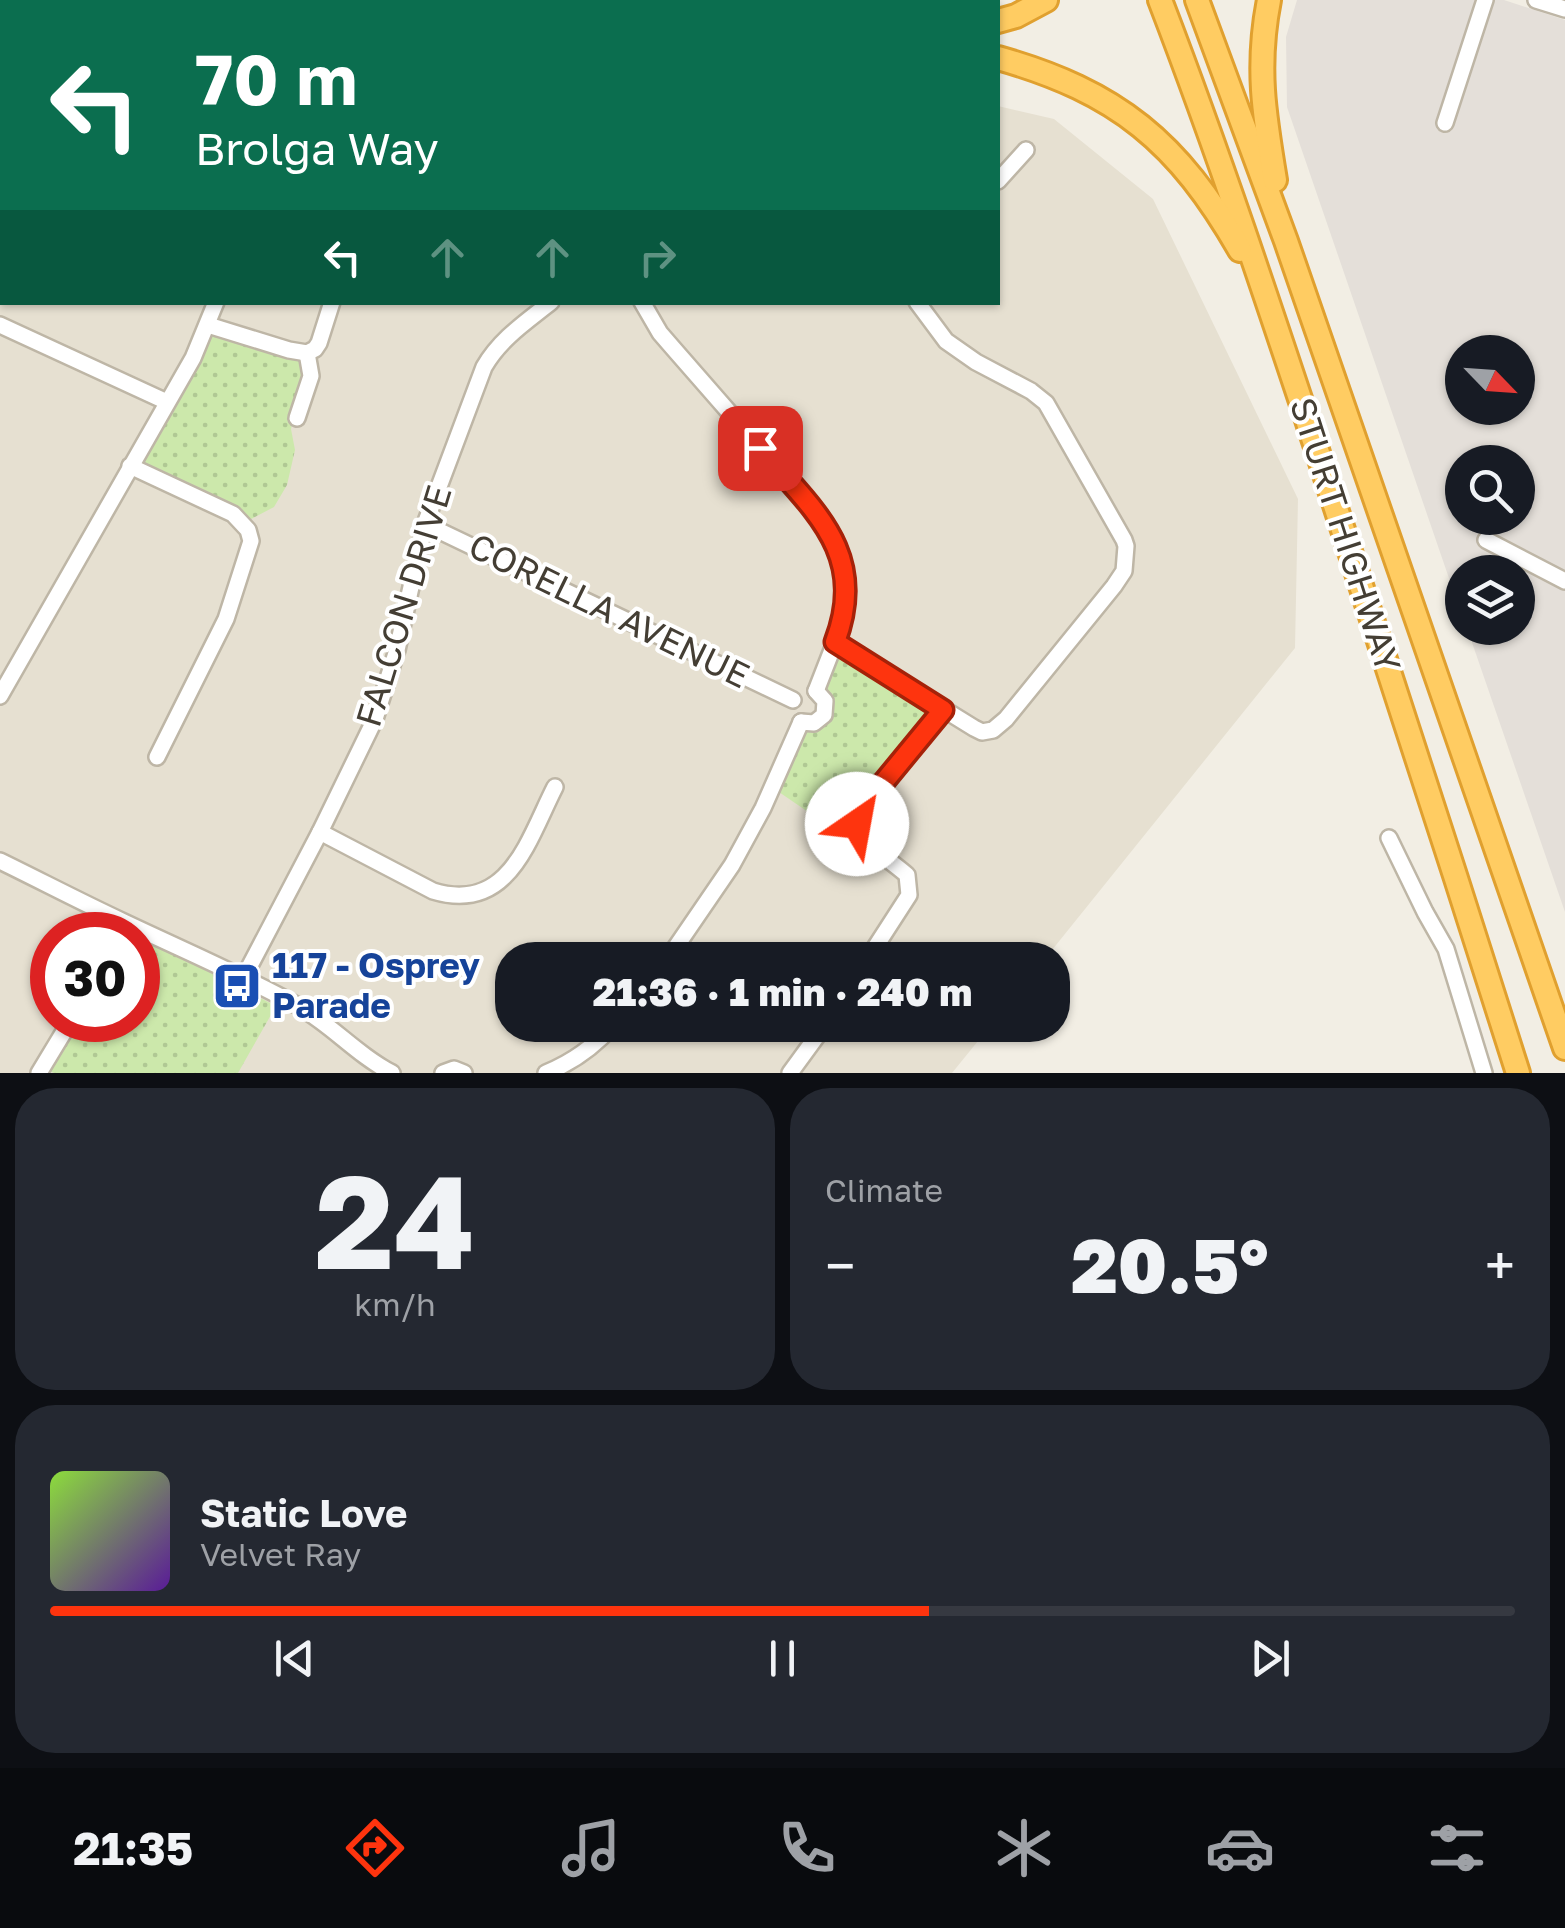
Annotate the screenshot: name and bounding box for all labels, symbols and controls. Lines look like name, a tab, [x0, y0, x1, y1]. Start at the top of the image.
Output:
text: 70 m	[195, 36, 357, 120]
icon: left	[30, 40, 160, 170]
text: Brolga Way	[195, 121, 439, 175]
icon: left	[315, 230, 370, 285]
icon: ahead	[420, 230, 475, 285]
icon: ahead	[525, 230, 580, 285]
icon: right	[630, 230, 685, 285]
north arrow	[1445, 335, 1535, 425]
map controls	[1445, 335, 1535, 645]
street label: STURT HIGHWAY	[1282, 392, 1410, 678]
pin	[718, 406, 803, 491]
icon: arrive	[733, 421, 788, 476]
button: search	[1445, 445, 1535, 535]
street label: FALCON DRIVE	[346, 480, 460, 731]
street label: CORELLA AVENUE	[462, 524, 756, 696]
button: layers	[1445, 555, 1535, 645]
position arrow	[805, 772, 909, 876]
speed limit sign: 30	[30, 912, 160, 1042]
place label: 117 - Osprey Parade	[272, 944, 480, 1026]
bus stop icon: 117 - Osprey Parade	[211, 960, 263, 1012]
text: 21:36 · 1 min · 240 m	[593, 969, 972, 1014]
text: 24	[315, 1142, 475, 1298]
text: Climate	[825, 1171, 943, 1209]
text: 20.5°	[1071, 1219, 1269, 1310]
text: −	[825, 1232, 855, 1298]
text: +	[1485, 1232, 1515, 1298]
text: km/h	[354, 1285, 436, 1323]
text: Static Love	[200, 1490, 407, 1535]
text: Velvet Ray	[200, 1535, 361, 1573]
icon: previous	[267, 1631, 322, 1686]
icon: pause	[755, 1631, 810, 1686]
icon: next	[1243, 1631, 1298, 1686]
icon: directions	[340, 1813, 410, 1883]
icon: music	[556, 1813, 626, 1883]
icon: phone	[772, 1813, 842, 1883]
icon: climate	[989, 1813, 1059, 1883]
icon: car	[1205, 1813, 1275, 1883]
icon: filters	[1422, 1813, 1492, 1883]
text: 21:35	[73, 1821, 193, 1875]

